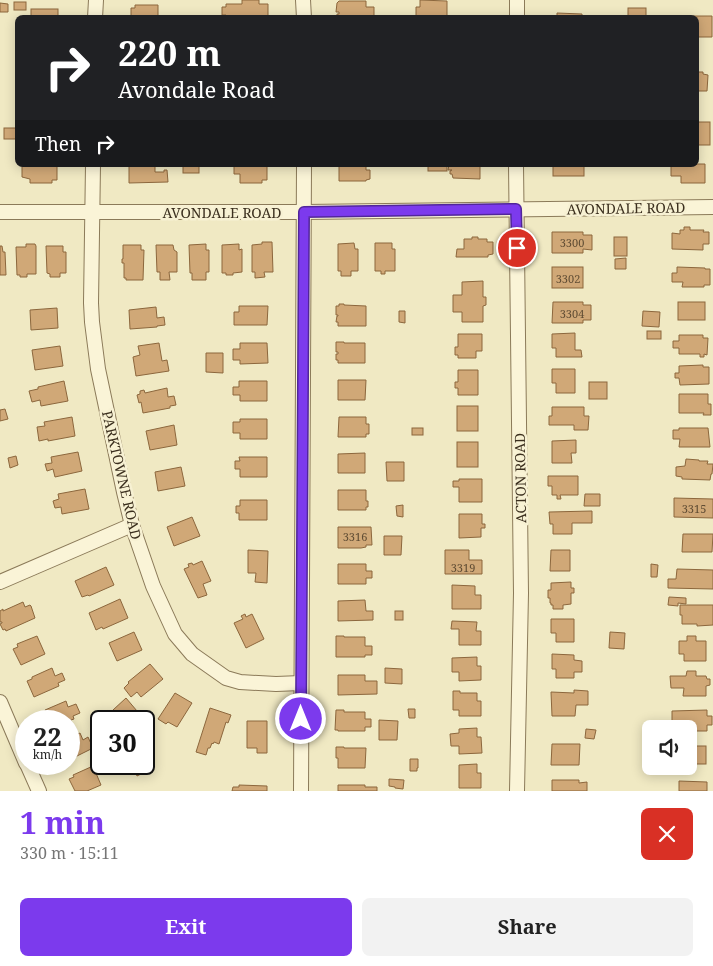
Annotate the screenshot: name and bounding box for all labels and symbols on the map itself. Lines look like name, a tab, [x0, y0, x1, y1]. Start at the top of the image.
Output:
street label: AVONDALE ROAD	[566, 197, 686, 219]
street label: AVONDALE ROAD	[163, 203, 281, 222]
pin	[496, 227, 538, 269]
house number: 3300	[560, 235, 584, 250]
house number: 3302	[556, 271, 580, 286]
house number: 3304	[560, 306, 584, 321]
street label: PARKTOWNE ROAD	[98, 409, 146, 541]
street label: ACTON ROAD	[510, 433, 530, 523]
house number: 3315	[682, 501, 706, 516]
house number: 3316	[343, 529, 367, 544]
house number: 3319	[451, 560, 475, 575]
position arrow	[274, 692, 326, 744]
speed limit sign: 30	[90, 710, 155, 775]

